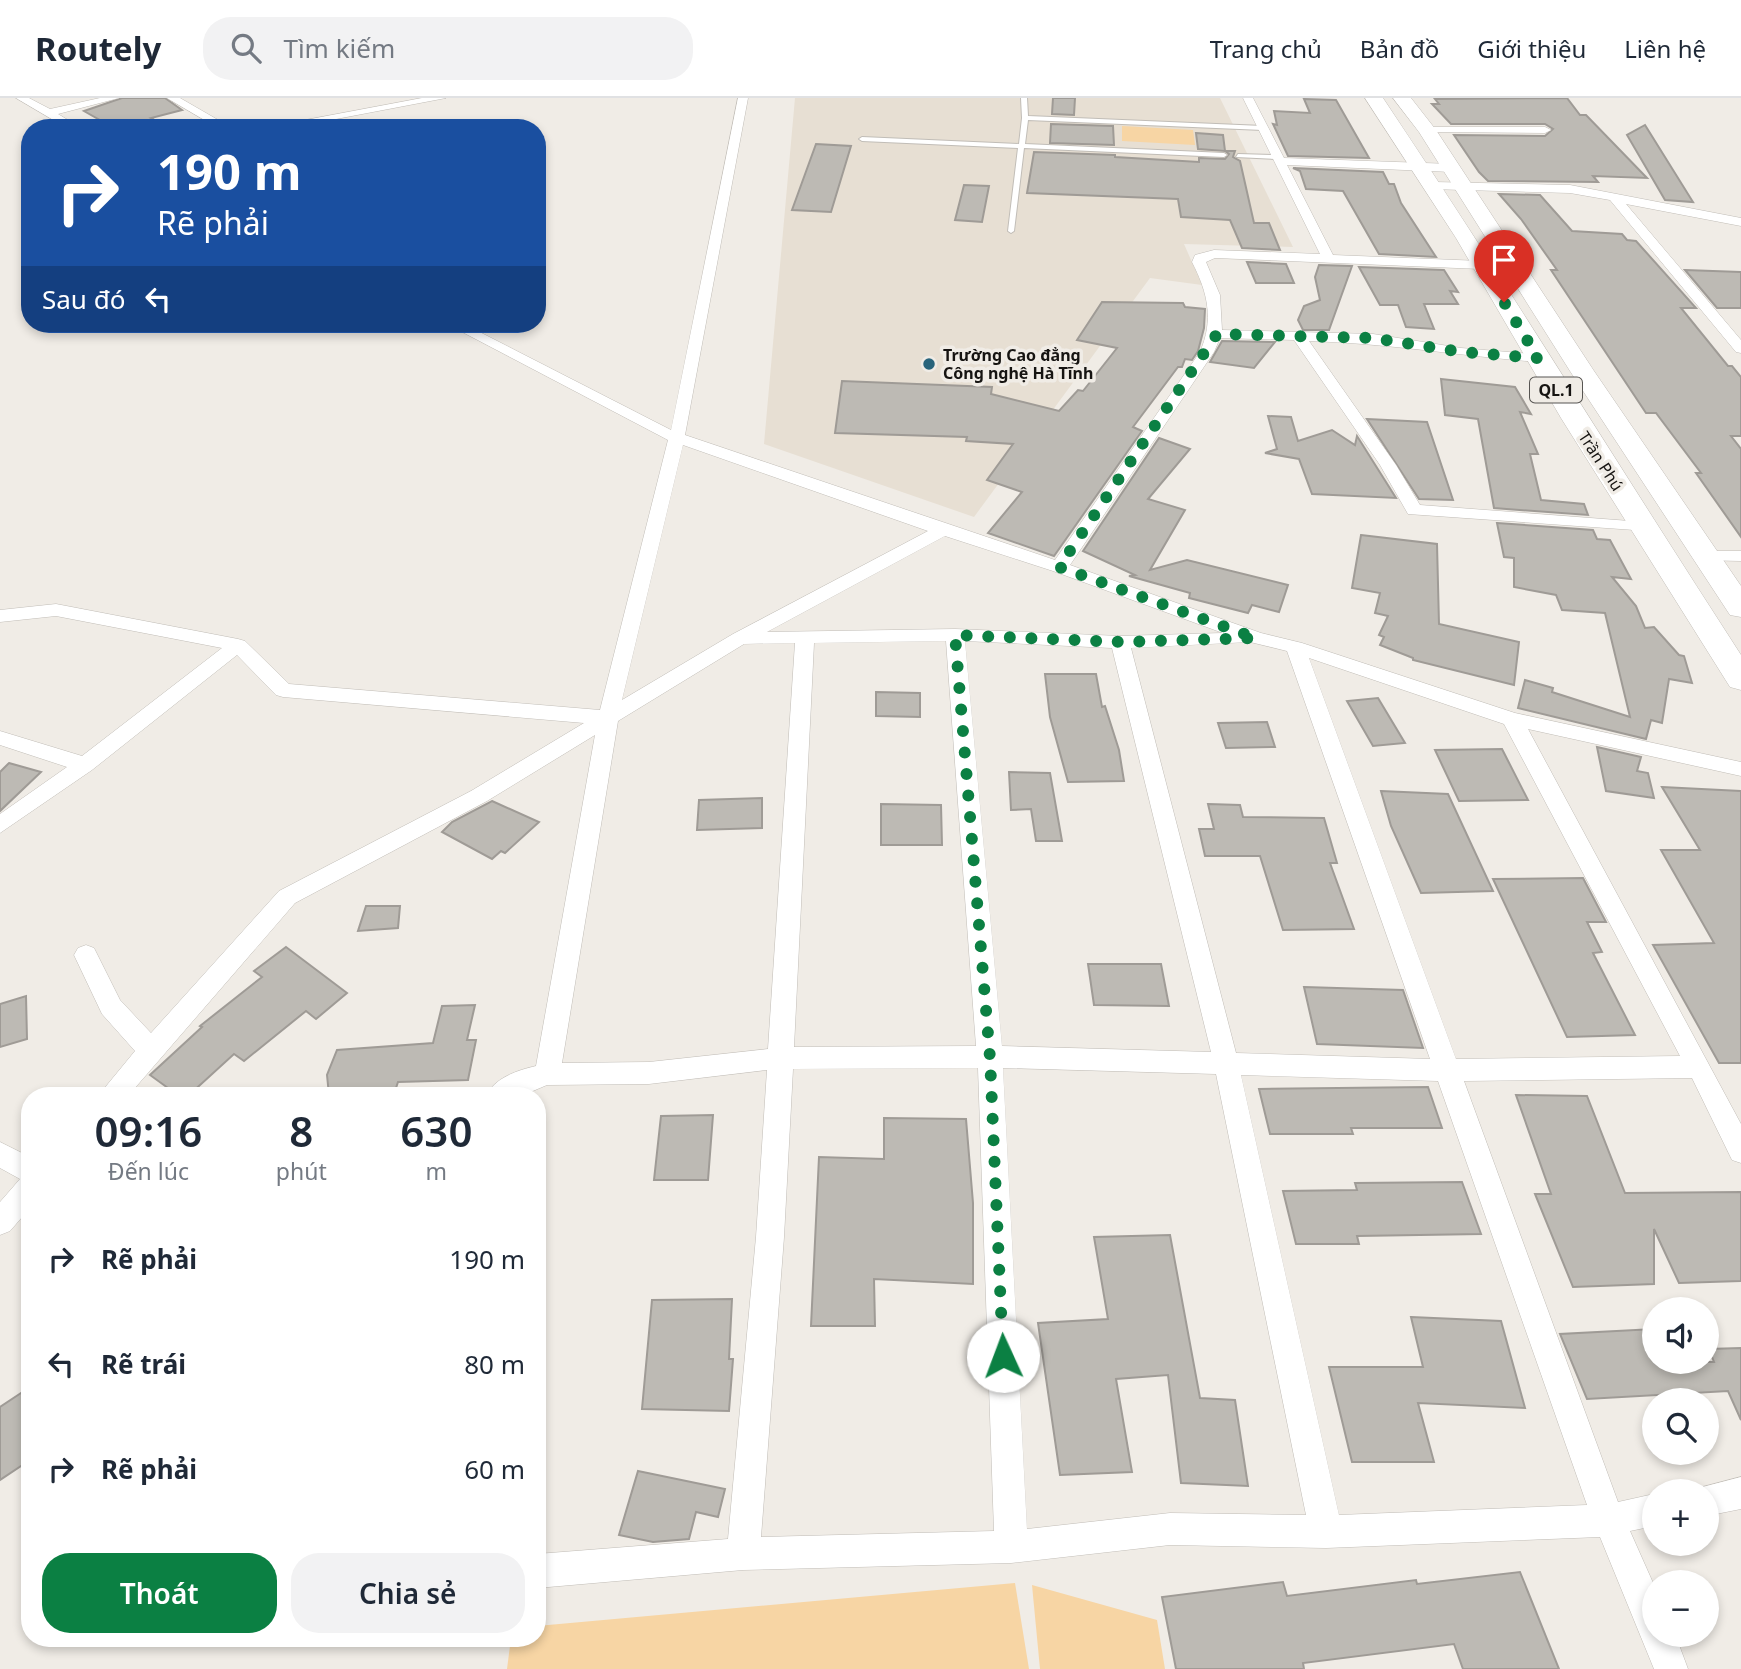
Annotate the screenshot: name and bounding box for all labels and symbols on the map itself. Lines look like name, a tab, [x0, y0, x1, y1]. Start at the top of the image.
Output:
pin	[1474, 230, 1534, 302]
place label: Trường Cao đẳng Công nghệ Hà Tĩnh	[943, 344, 1093, 384]
marker: Trường Cao đẳng Công nghệ Hà Tĩnh	[921, 356, 937, 372]
road number: QL.1	[1530, 378, 1582, 402]
street label: Trần Phú	[1574, 427, 1628, 495]
position arrow	[966, 1319, 1040, 1393]

